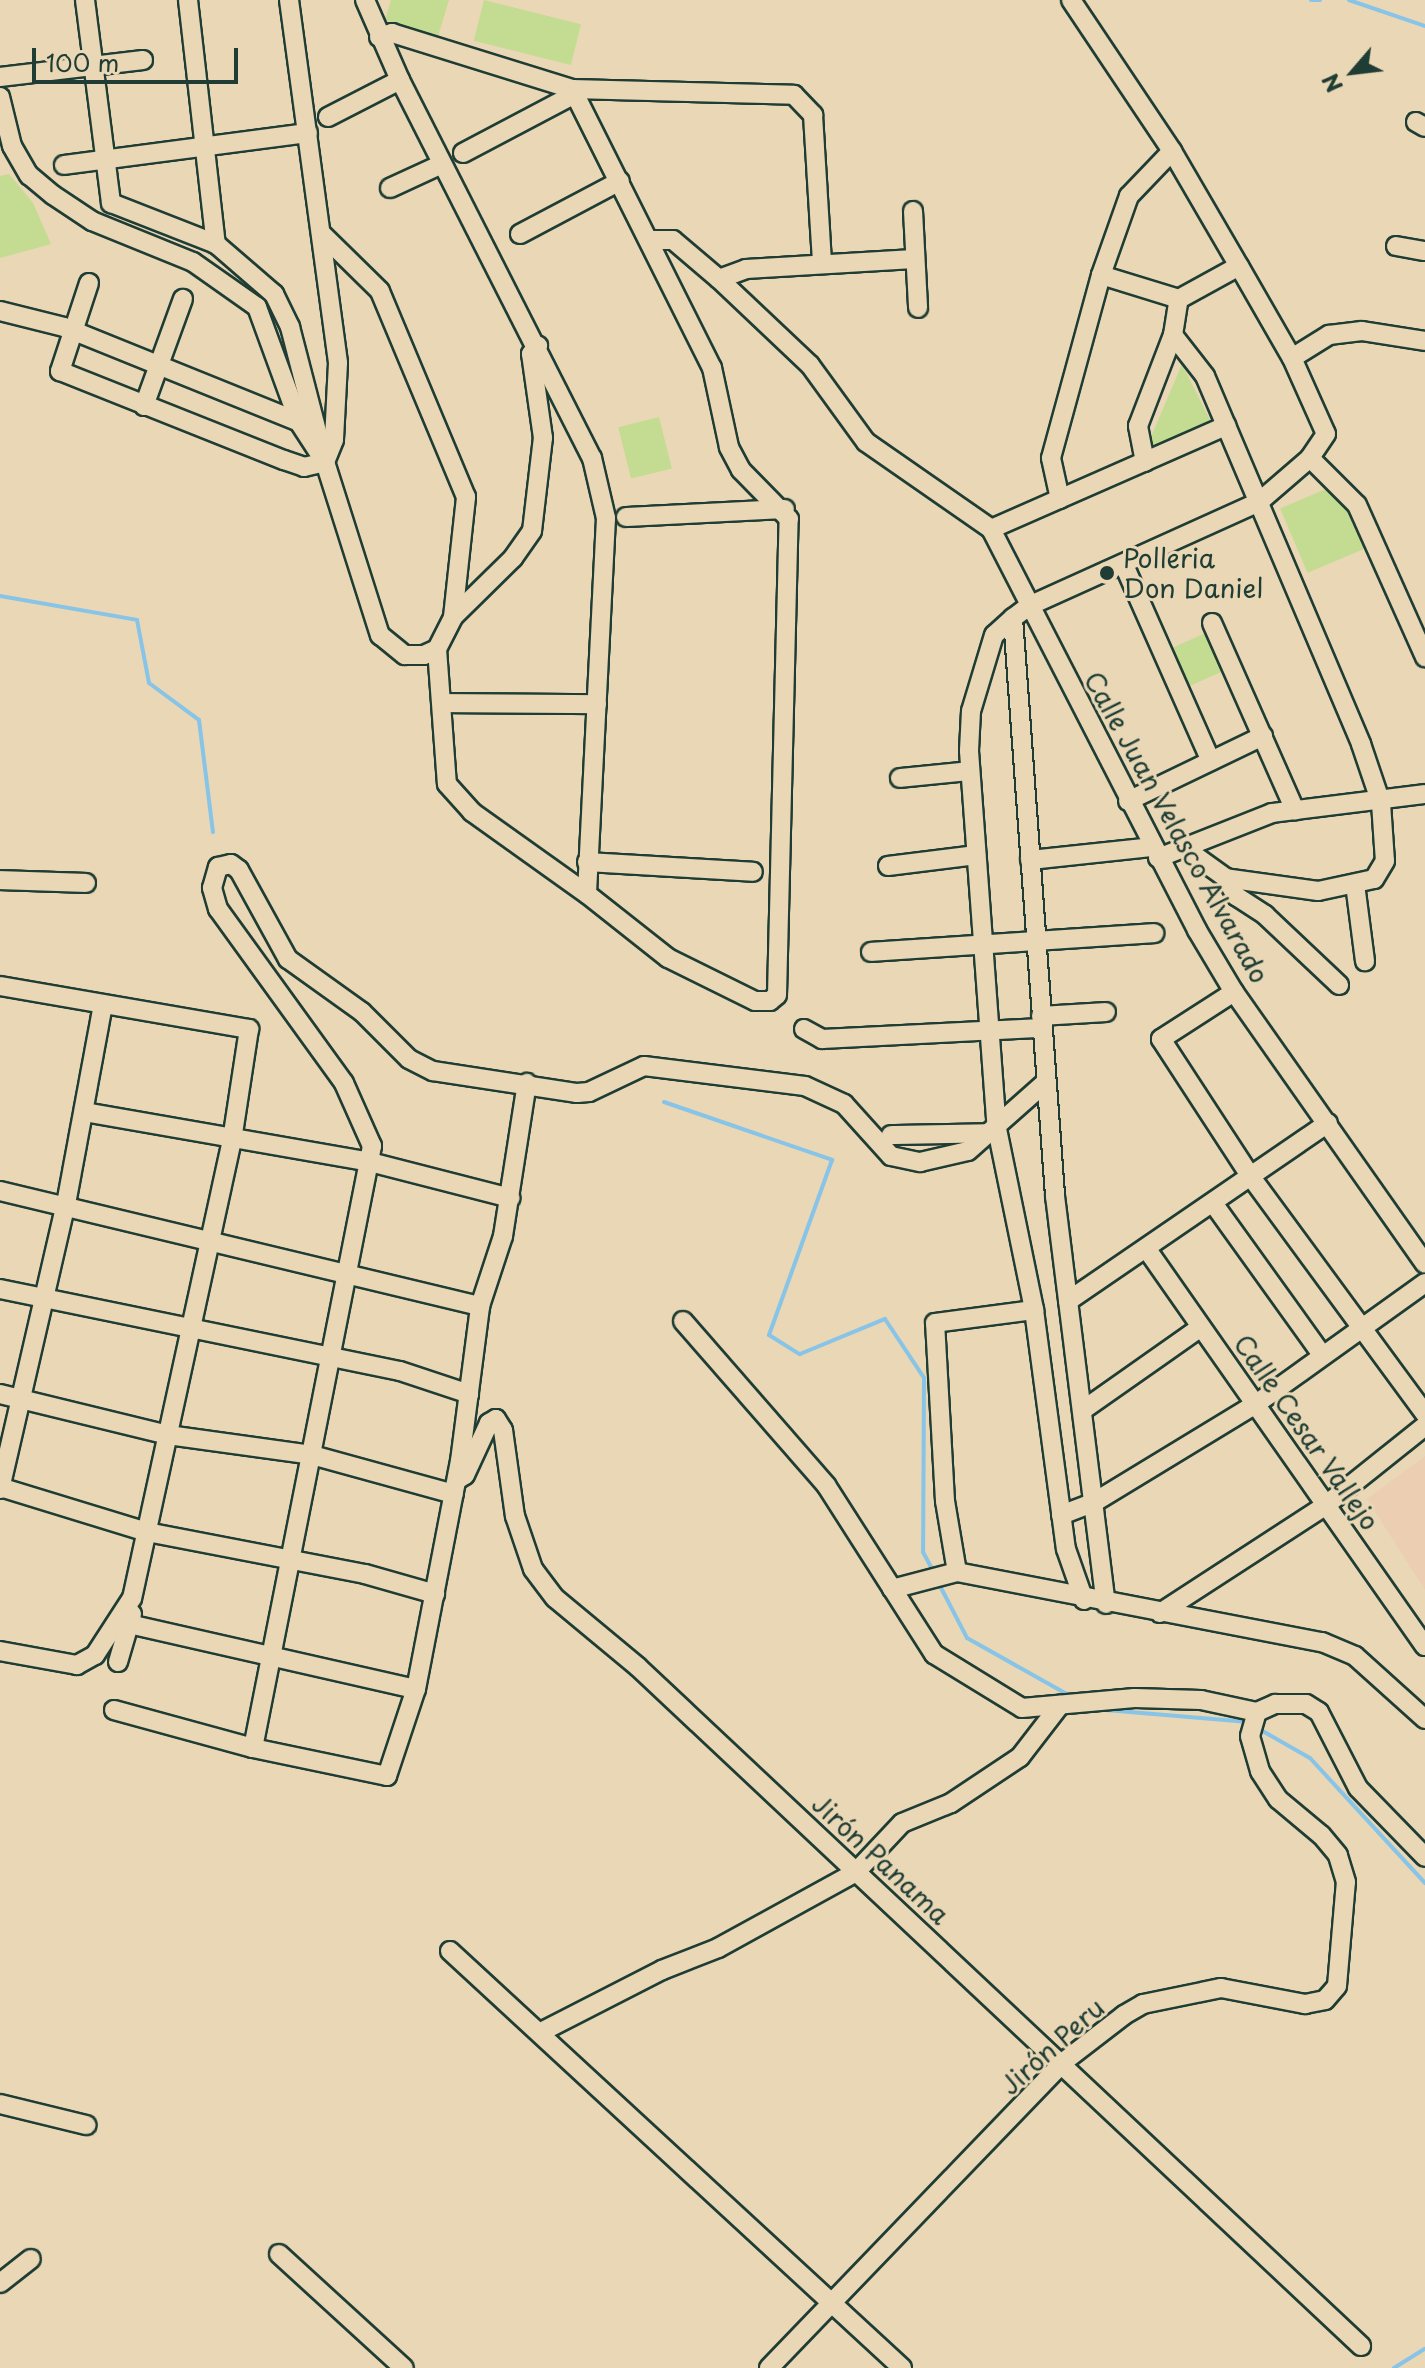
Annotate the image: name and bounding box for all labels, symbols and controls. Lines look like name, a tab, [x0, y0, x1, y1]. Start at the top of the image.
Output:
scale bar	[36, 32, 242, 82]
north arrow	[1313, 32, 1393, 112]
text: 100 m	[46, 44, 119, 80]
text: N	[1313, 68, 1350, 99]
place label: Polleria Don Daniel	[1123, 542, 1262, 604]
marker: Polleria Don Daniel	[1098, 564, 1116, 582]
street label: Calle Juan Velasco Alvarado	[1077, 664, 1277, 990]
street label: Calle Cesar Vallejo	[1227, 1327, 1387, 1537]
street label: Jirón Panama	[806, 1788, 956, 1930]
street label: Jirón Peru	[994, 1992, 1110, 2100]

